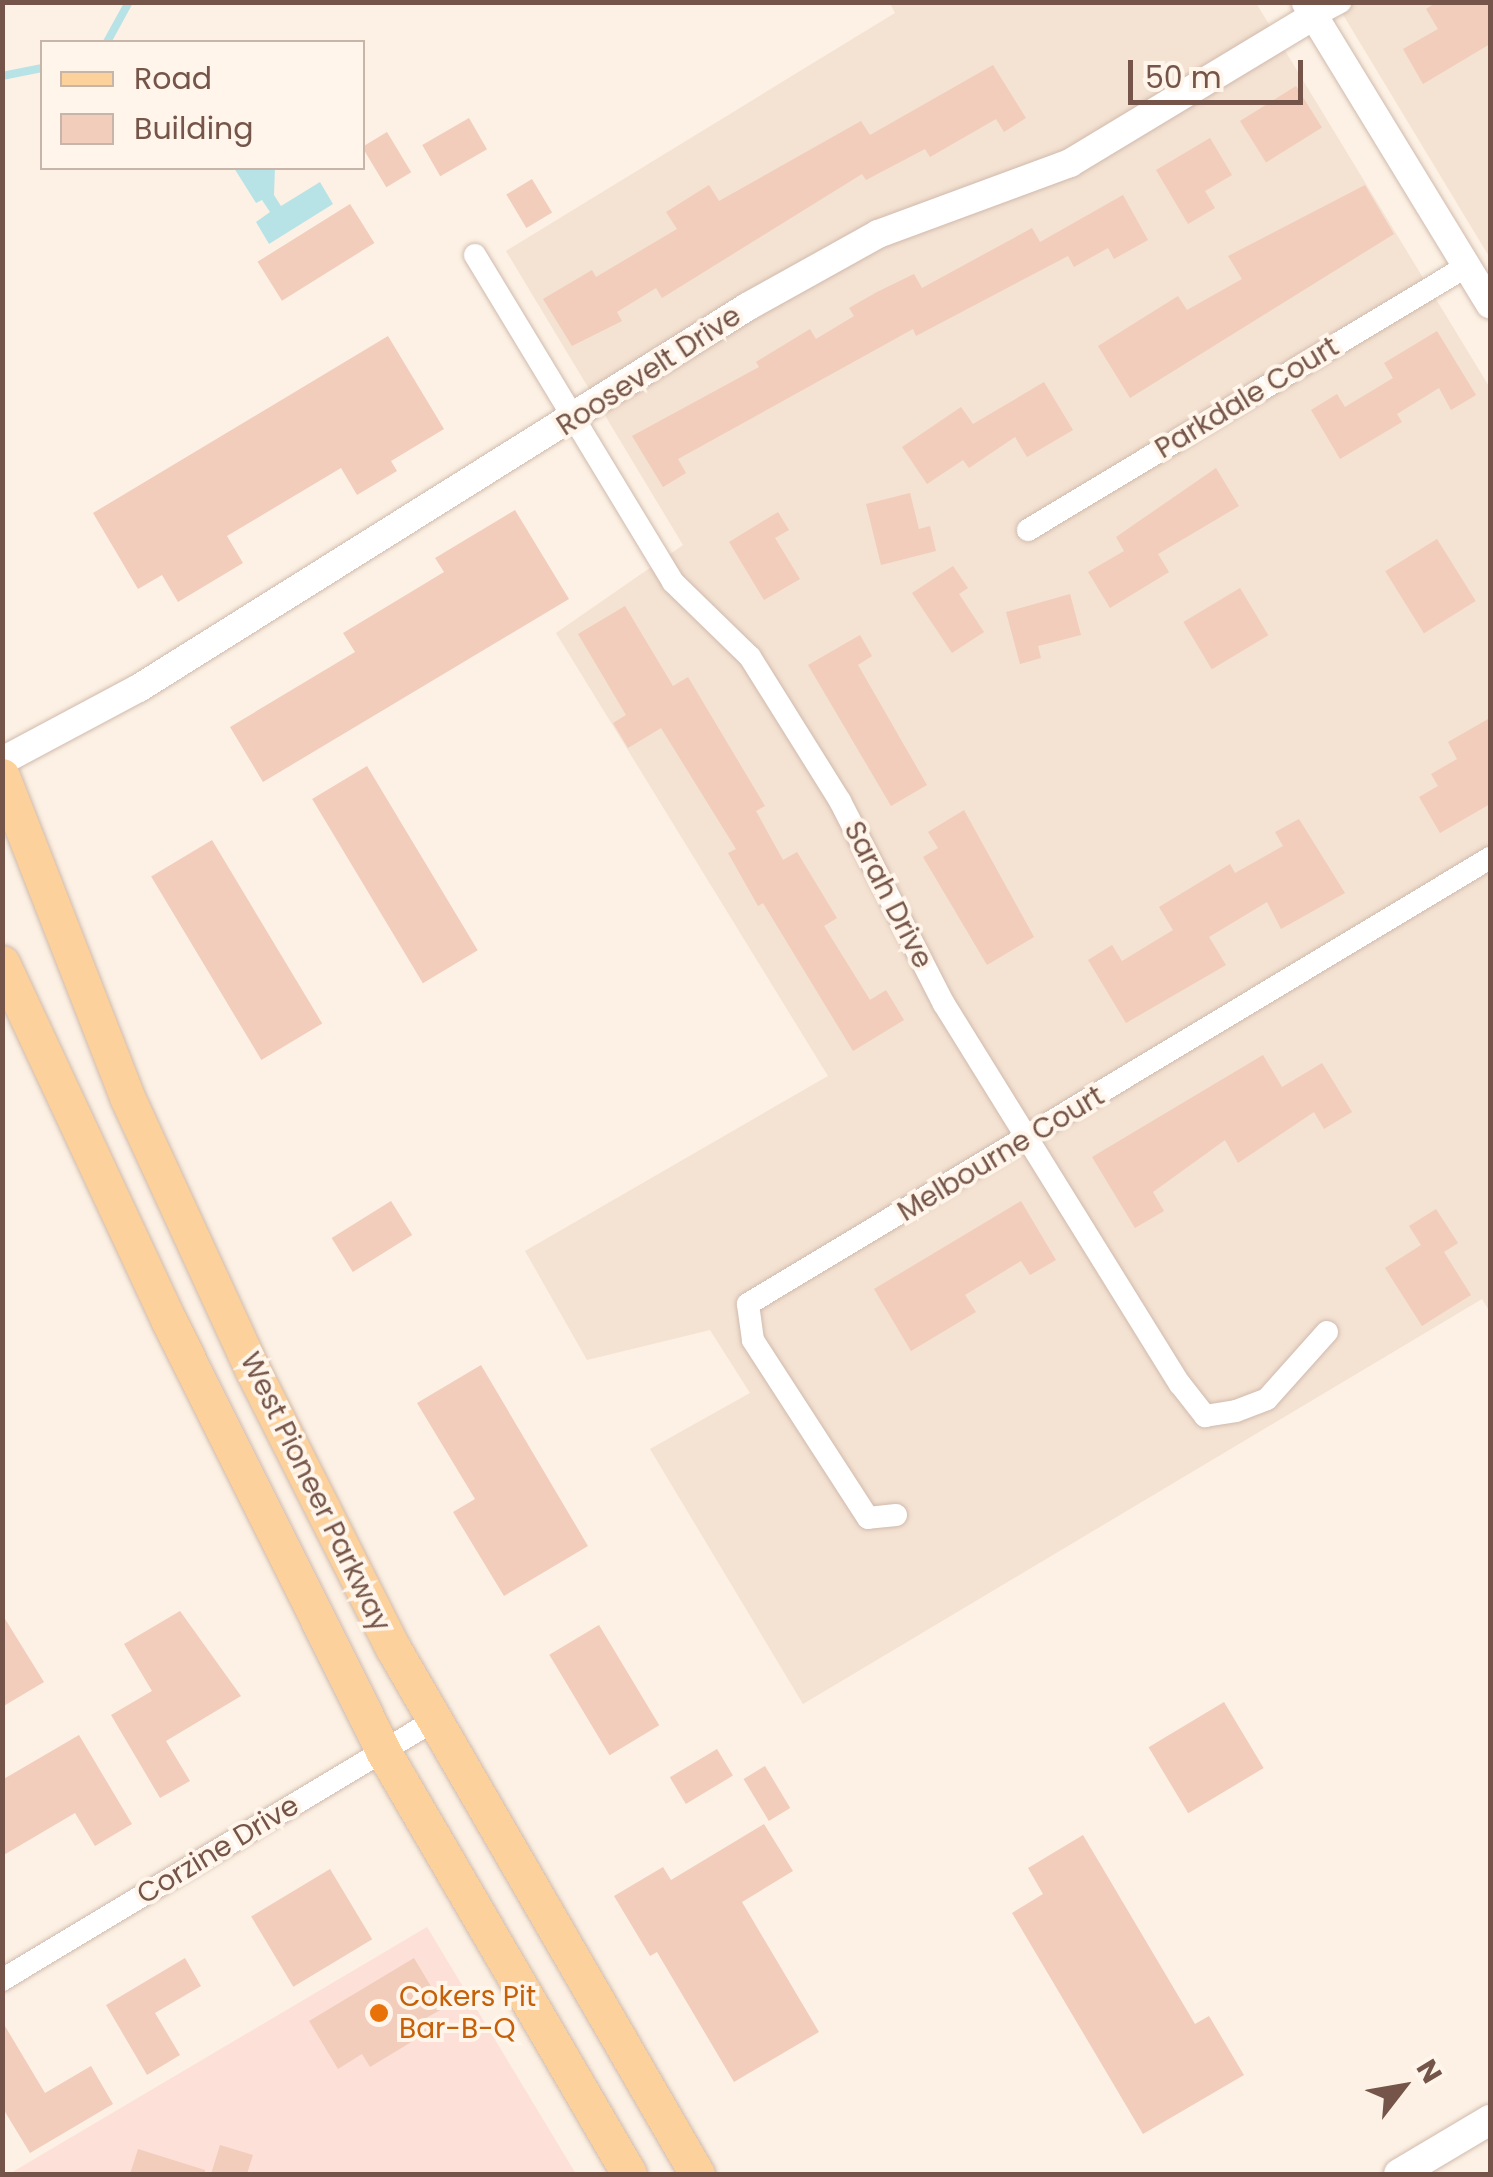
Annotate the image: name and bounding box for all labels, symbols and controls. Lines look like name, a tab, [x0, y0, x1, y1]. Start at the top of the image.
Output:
legend	[40, 40, 365, 170]
scale bar	[1133, 40, 1308, 102]
text: 50 m	[1145, 56, 1222, 99]
text: Road	[134, 57, 212, 100]
text: Building	[134, 107, 254, 150]
street label: Roosevelt Drive	[551, 299, 747, 443]
street label: Parkdale Court	[1149, 330, 1345, 466]
street label: Sarah Drive	[837, 816, 939, 974]
street label: Melbourne Court	[892, 1079, 1110, 1229]
street label: West Pioneer Parkway	[233, 1347, 397, 1637]
street label: Corzine Drive	[131, 1789, 305, 1911]
place label: Cokers Pit Bar-B-Q	[399, 1980, 536, 2046]
marker: Cokers Pit Bar-B-Q	[368, 2002, 390, 2024]
north arrow	[1353, 2037, 1453, 2137]
text: N	[1407, 2052, 1451, 2090]

